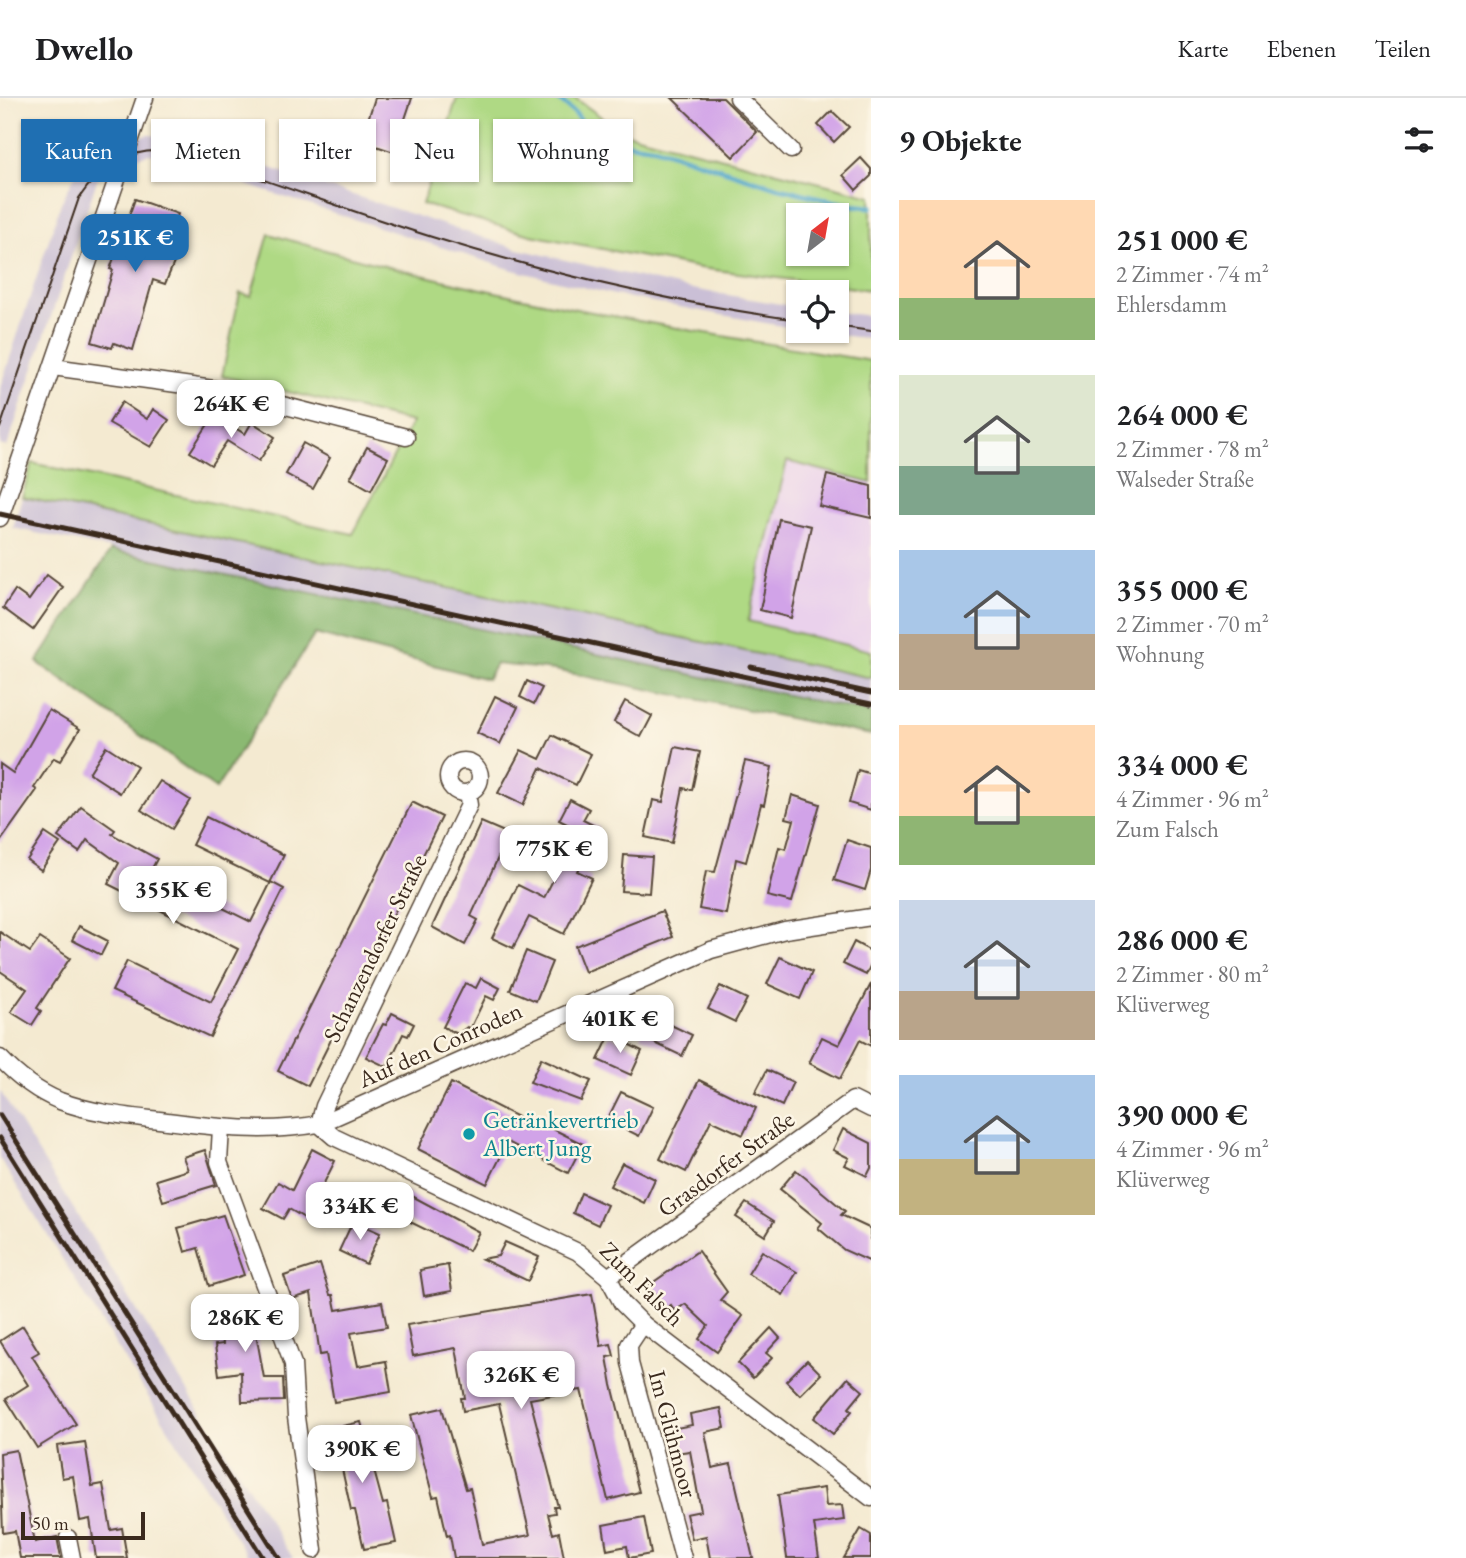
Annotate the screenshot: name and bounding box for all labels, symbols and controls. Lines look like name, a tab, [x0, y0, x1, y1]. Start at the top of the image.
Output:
text: Dwello	[35, 27, 133, 70]
text: Karte	[1178, 33, 1228, 64]
text: Ebenen	[1266, 33, 1336, 64]
text: Teilen	[1374, 33, 1431, 64]
chip: Kaufen	[21, 119, 137, 182]
chip: Mieten	[151, 119, 265, 182]
chip: Filter	[279, 119, 376, 182]
chip: Neu	[390, 119, 479, 182]
chip: Wohnung	[493, 119, 633, 182]
text: 9 Objekte	[899, 121, 1022, 160]
icon: filters	[1400, 121, 1438, 159]
north arrow	[786, 203, 849, 266]
map controls	[786, 203, 849, 343]
pin: 251K €	[78, 214, 192, 274]
text: 251 000 €	[1116, 220, 1248, 259]
text: 251K €	[97, 222, 173, 252]
icon: home	[955, 228, 1039, 312]
text: 2 Zimmer · 74 m²	[1116, 259, 1269, 289]
button: locate	[786, 280, 849, 343]
text: Ehlersdamm	[1116, 289, 1227, 319]
pin: 264K €	[174, 380, 288, 440]
text: 264K €	[193, 388, 269, 418]
text: 264 000 €	[1116, 395, 1248, 434]
icon: home	[955, 403, 1039, 487]
text: 2 Zimmer · 78 m²	[1116, 434, 1269, 464]
text: Walseder Straße	[1116, 464, 1254, 494]
text: 355 000 €	[1116, 570, 1248, 609]
icon: home	[955, 578, 1039, 662]
text: 2 Zimmer · 70 m²	[1116, 609, 1269, 639]
text: Wohnung	[1116, 639, 1204, 669]
text: 334 000 €	[1116, 745, 1248, 784]
icon: home	[955, 753, 1039, 837]
text: 4 Zimmer · 96 m²	[1116, 784, 1269, 814]
text: Zum Falsch	[1116, 814, 1219, 844]
pin: 775K €	[497, 826, 611, 885]
text: 775K €	[516, 833, 592, 863]
street label: Schanzendorfer Straße	[316, 849, 434, 1047]
pin: 355K €	[116, 866, 230, 926]
text: 355K €	[135, 874, 211, 904]
text: 286 000 €	[1116, 920, 1248, 959]
icon: home	[955, 928, 1039, 1012]
text: 2 Zimmer · 80 m²	[1116, 959, 1269, 989]
text: Klüverweg	[1116, 989, 1210, 1019]
street label: Auf den Conroden	[352, 994, 527, 1095]
pin: 401K €	[563, 996, 677, 1055]
text: 401K €	[582, 1003, 658, 1033]
text: 390 000 €	[1116, 1095, 1248, 1134]
street label: Grasdorfer Straße	[651, 1103, 800, 1224]
icon: home	[955, 1103, 1039, 1187]
place label: Getränkevertrieb Albert Jung	[482, 1104, 639, 1163]
marker: Getränkevertrieb Albert Jung	[461, 1126, 477, 1142]
text: 4 Zimmer · 96 m²	[1116, 1134, 1269, 1164]
text: Klüverweg	[1116, 1164, 1210, 1194]
pin: 334K €	[303, 1182, 417, 1242]
text: 334K €	[322, 1190, 398, 1220]
street label: Zum Falsch	[593, 1235, 691, 1333]
pin: 286K €	[188, 1294, 302, 1354]
text: 286K €	[207, 1302, 283, 1332]
pin: 326K €	[464, 1352, 578, 1411]
text: 326K €	[483, 1359, 559, 1389]
street label: Im Glühmoor	[642, 1367, 705, 1501]
pin: 390K €	[305, 1426, 419, 1485]
text: 390K €	[324, 1433, 400, 1463]
scale bar	[21, 1509, 145, 1541]
text: 50 m	[32, 1511, 69, 1536]

